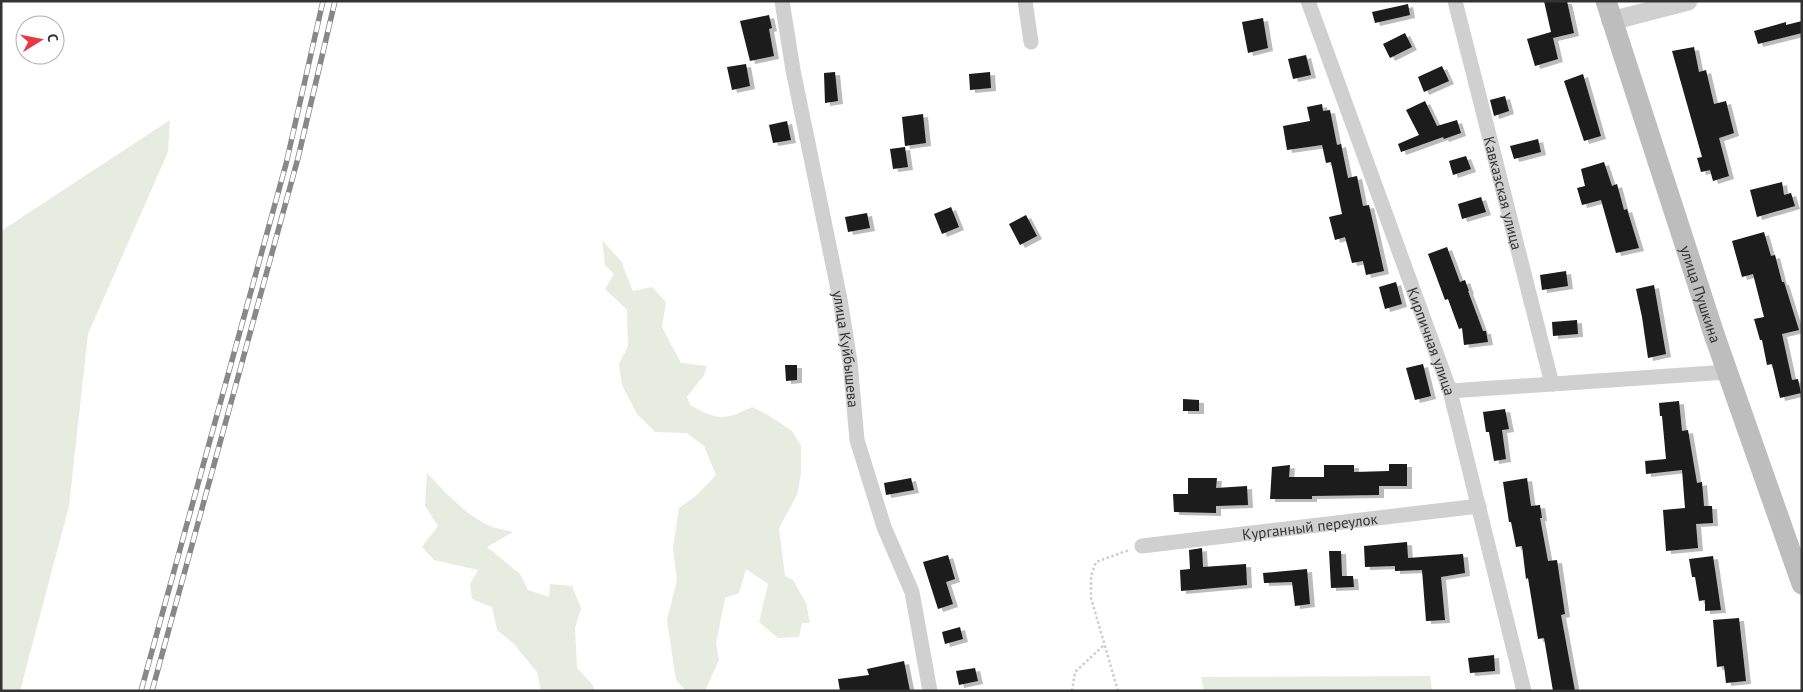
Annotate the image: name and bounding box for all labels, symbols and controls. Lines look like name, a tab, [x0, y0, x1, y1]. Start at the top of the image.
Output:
north arrow	[15, 15, 65, 65]
text: С	[43, 32, 62, 43]
street label: Кавказская улица	[1480, 134, 1527, 252]
street label: улица Пушкина	[1676, 243, 1726, 345]
street label: Кирпичная улица	[1403, 284, 1460, 397]
street label: улица Куйбышева	[829, 289, 864, 408]
street label: Курганный переулок	[1241, 509, 1379, 544]

